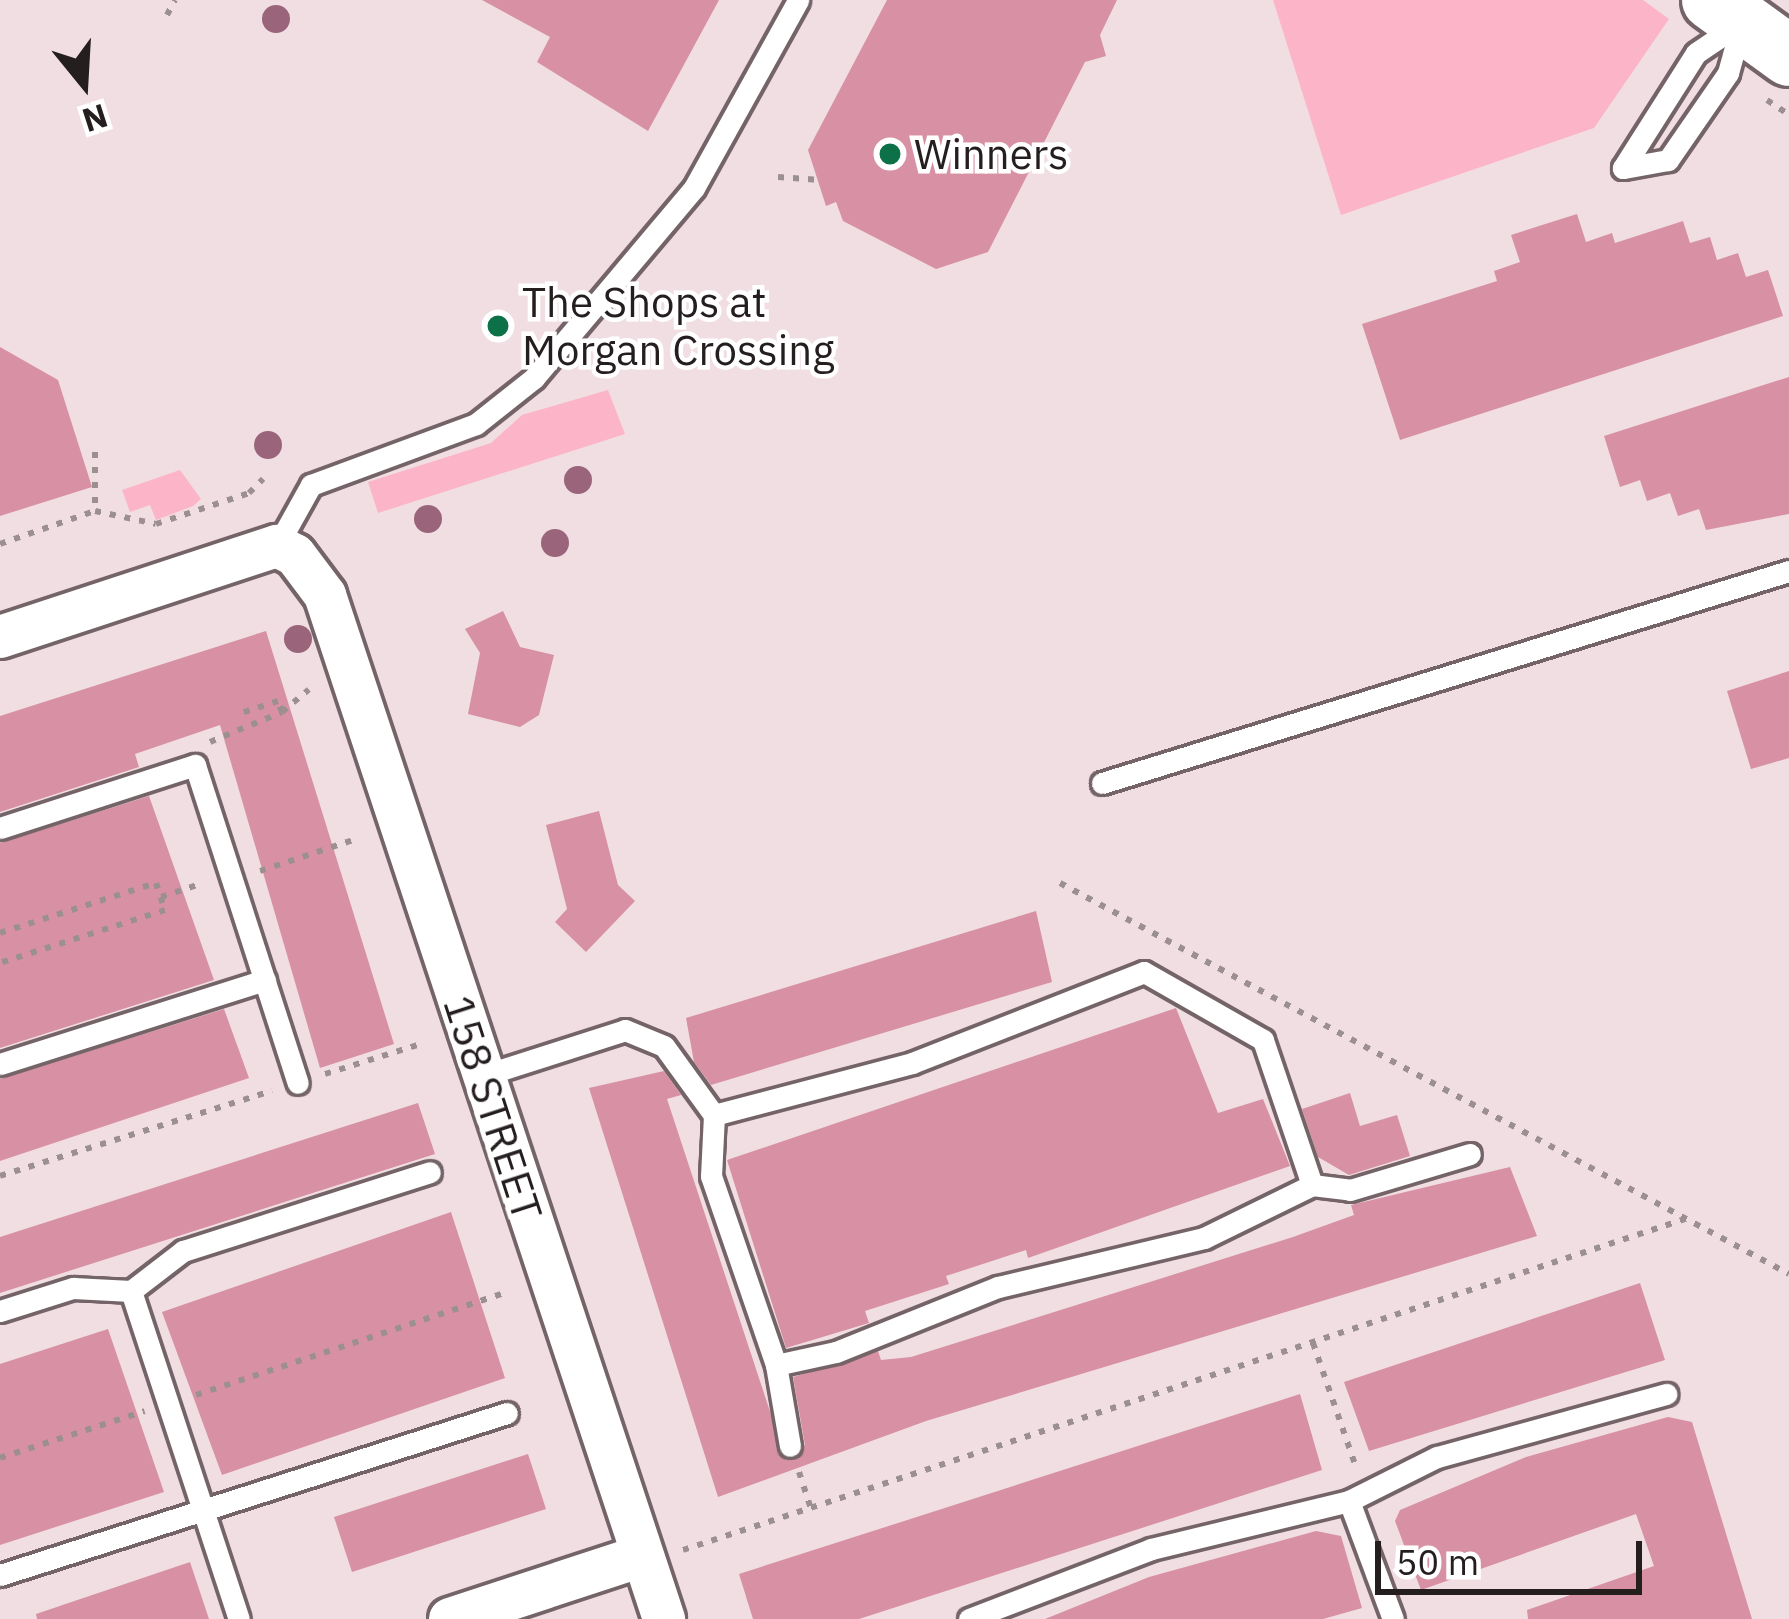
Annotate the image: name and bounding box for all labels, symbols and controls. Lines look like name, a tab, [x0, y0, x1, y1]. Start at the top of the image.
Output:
north arrow	[24, 24, 144, 144]
text: N	[77, 95, 113, 143]
place label: Winners	[914, 129, 1069, 179]
marker: Winners	[877, 141, 903, 167]
place label: The Shops at Morgan Crossing	[522, 277, 834, 376]
marker: The Shops at Morgan Crossing	[485, 313, 511, 339]
street label: 158 STREET	[433, 989, 553, 1227]
scale bar	[1381, 1517, 1648, 1591]
text: 50 m	[1396, 1538, 1479, 1585]

